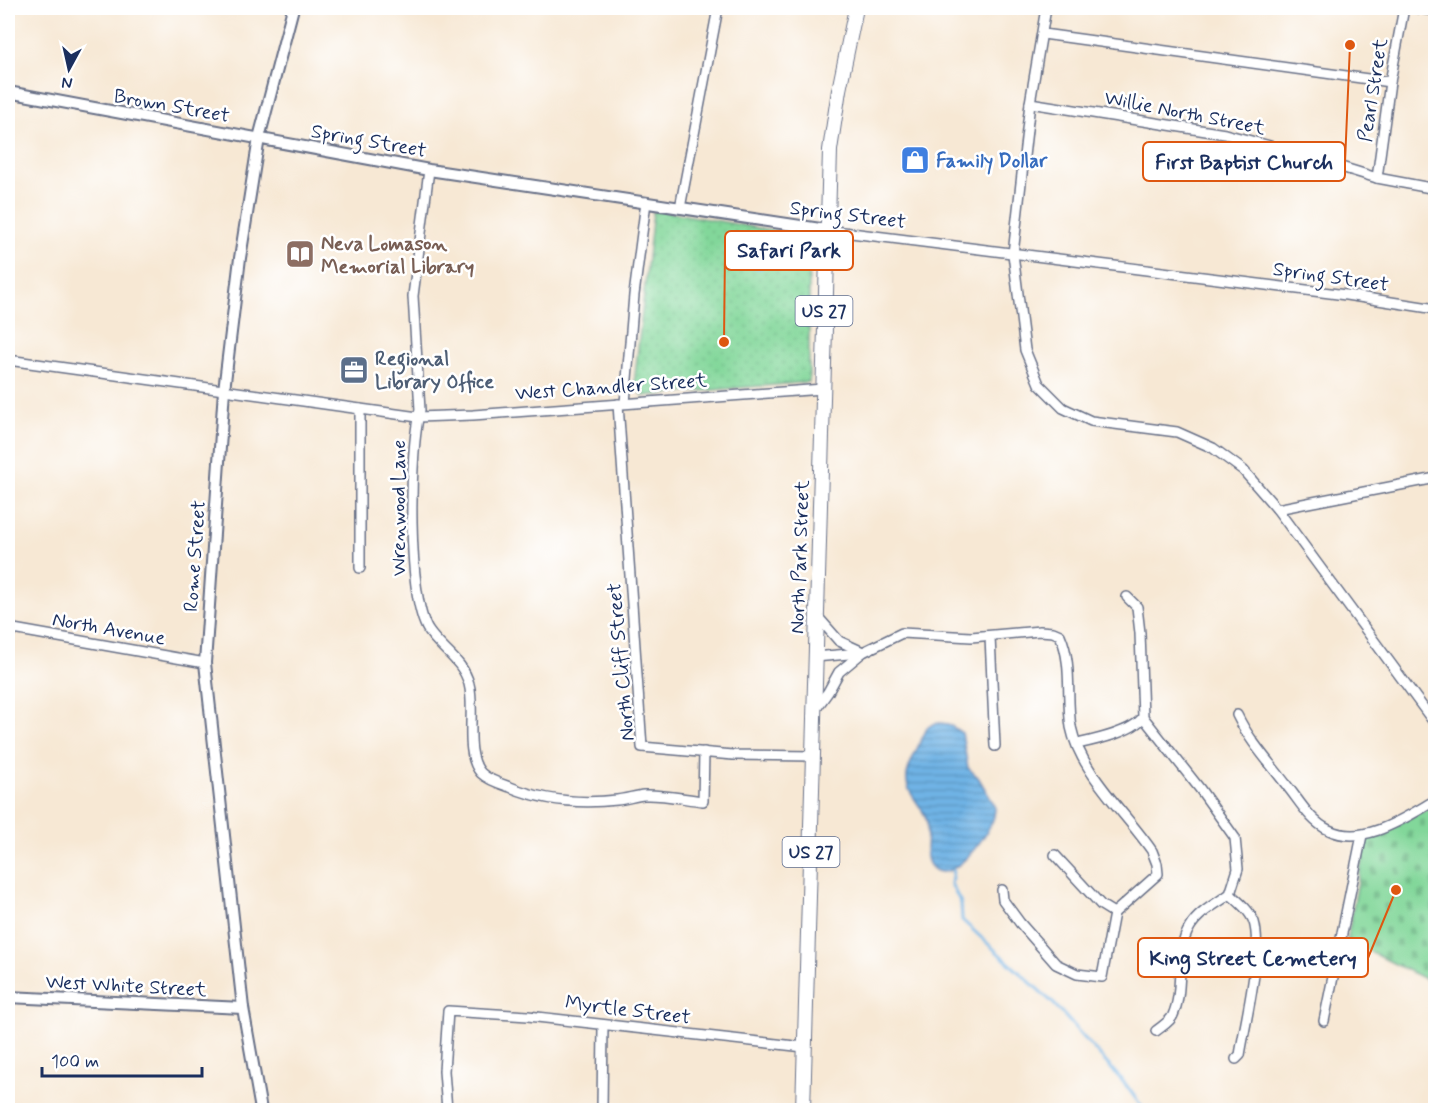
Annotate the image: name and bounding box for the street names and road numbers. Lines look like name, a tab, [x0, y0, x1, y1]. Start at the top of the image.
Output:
street label: Pearl Street	[1352, 36, 1395, 144]
street label: Brown Street	[112, 83, 232, 130]
street label: Willie North Street	[1102, 85, 1268, 142]
street label: Spring Street	[309, 118, 429, 167]
street label: Spring Street	[788, 195, 907, 238]
street label: Spring Street	[1271, 256, 1391, 301]
road number: US 27	[796, 296, 852, 326]
street label: West Chandler Street	[514, 367, 708, 408]
street label: Wrenwood Lane	[386, 440, 413, 576]
street label: North Park Street	[784, 479, 817, 635]
street label: Rome Street	[178, 499, 213, 613]
street label: North Cliff Street	[601, 582, 642, 742]
street label: North Avenue	[50, 606, 168, 653]
road number: US 27	[782, 837, 840, 867]
street label: West White Street	[45, 969, 207, 1004]
street label: Myrtle Street	[563, 989, 692, 1032]

